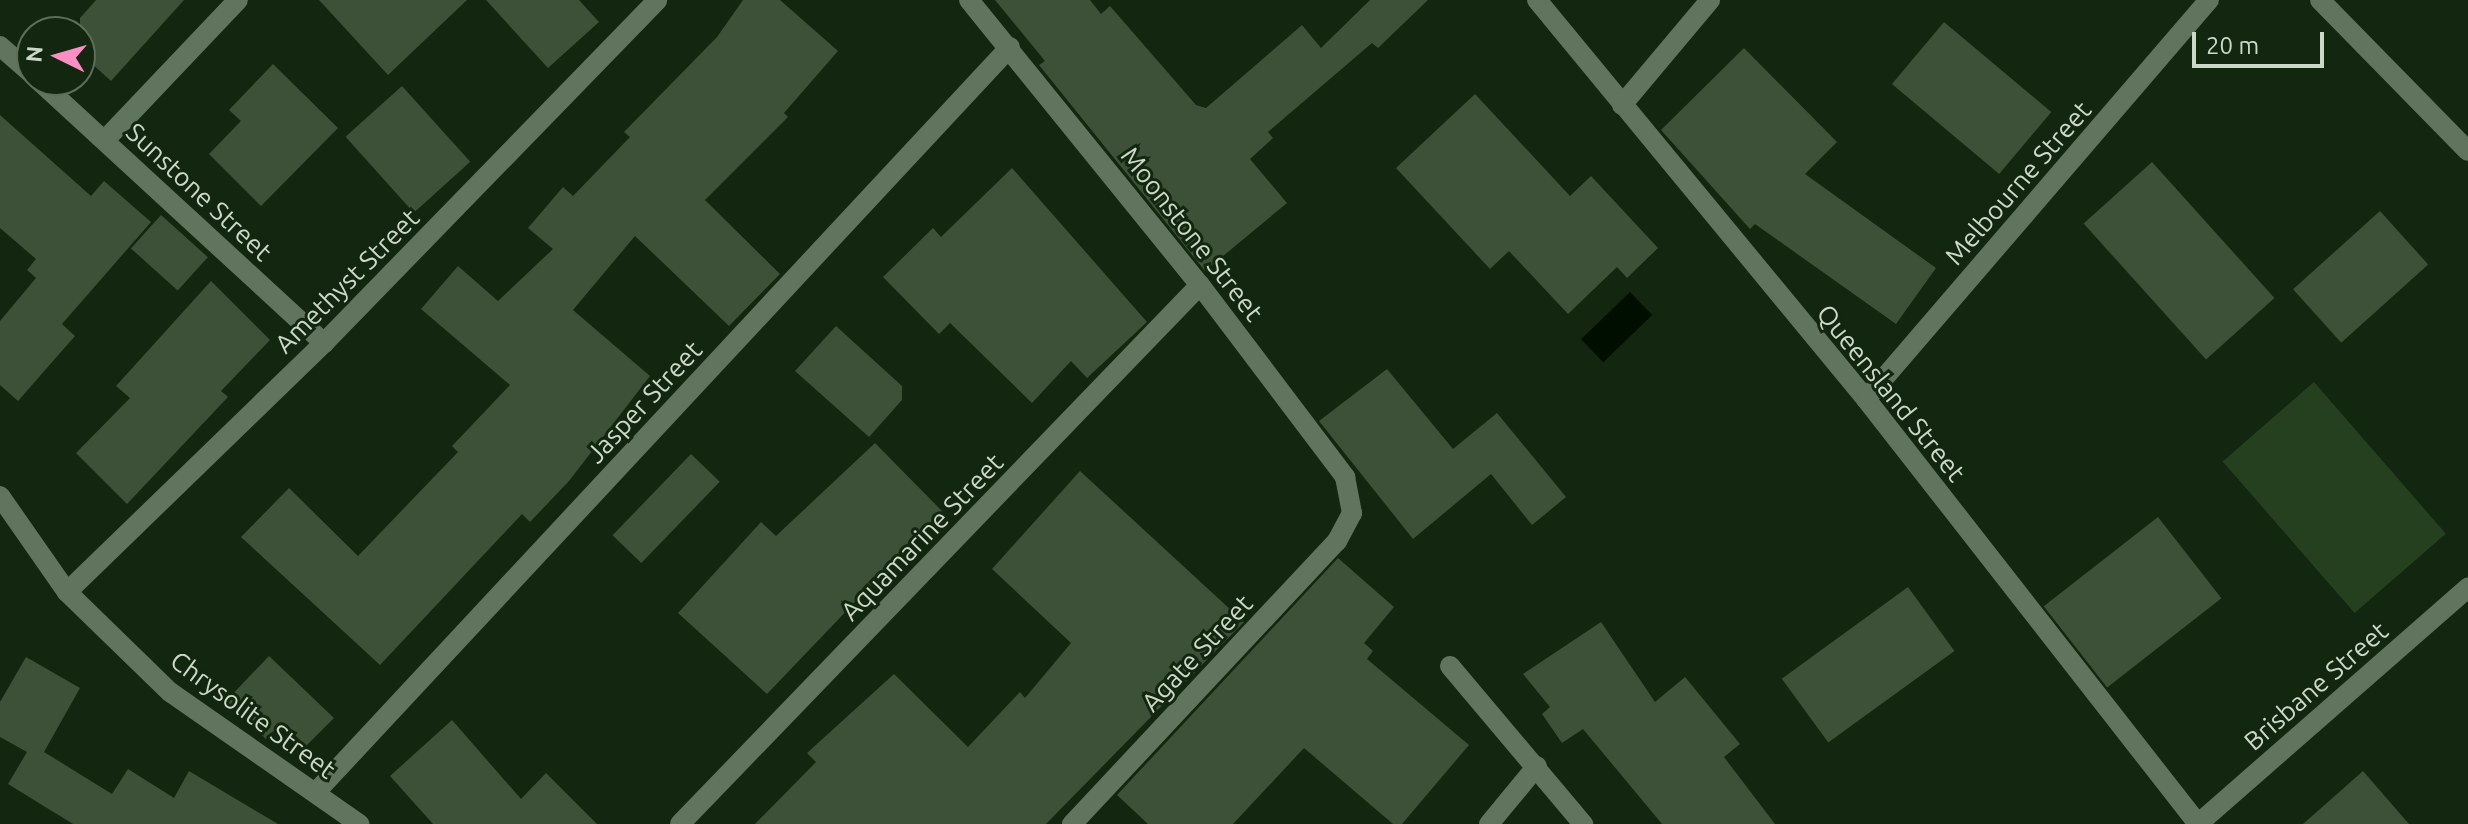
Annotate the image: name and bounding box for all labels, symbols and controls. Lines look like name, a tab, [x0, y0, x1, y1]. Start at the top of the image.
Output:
north arrow	[16, 16, 96, 96]
scale bar	[2196, 16, 2328, 66]
text: 20 m	[2206, 32, 2259, 59]
text: N	[20, 45, 47, 63]
street label: Melbourne Street	[1938, 95, 2098, 271]
street label: Sunstone Street	[120, 117, 278, 267]
street label: Moonstone Street	[1114, 141, 1270, 327]
street label: Amethyst Street	[268, 202, 426, 360]
street label: Queensland Street	[1810, 298, 1972, 488]
street label: Jasper Street	[580, 335, 708, 469]
street label: Aquamarine Street	[834, 447, 1010, 627]
street label: Agate Street	[1135, 588, 1259, 718]
street label: Brisbane Street	[2238, 615, 2394, 757]
street label: Chrysolite Street	[164, 645, 342, 785]

